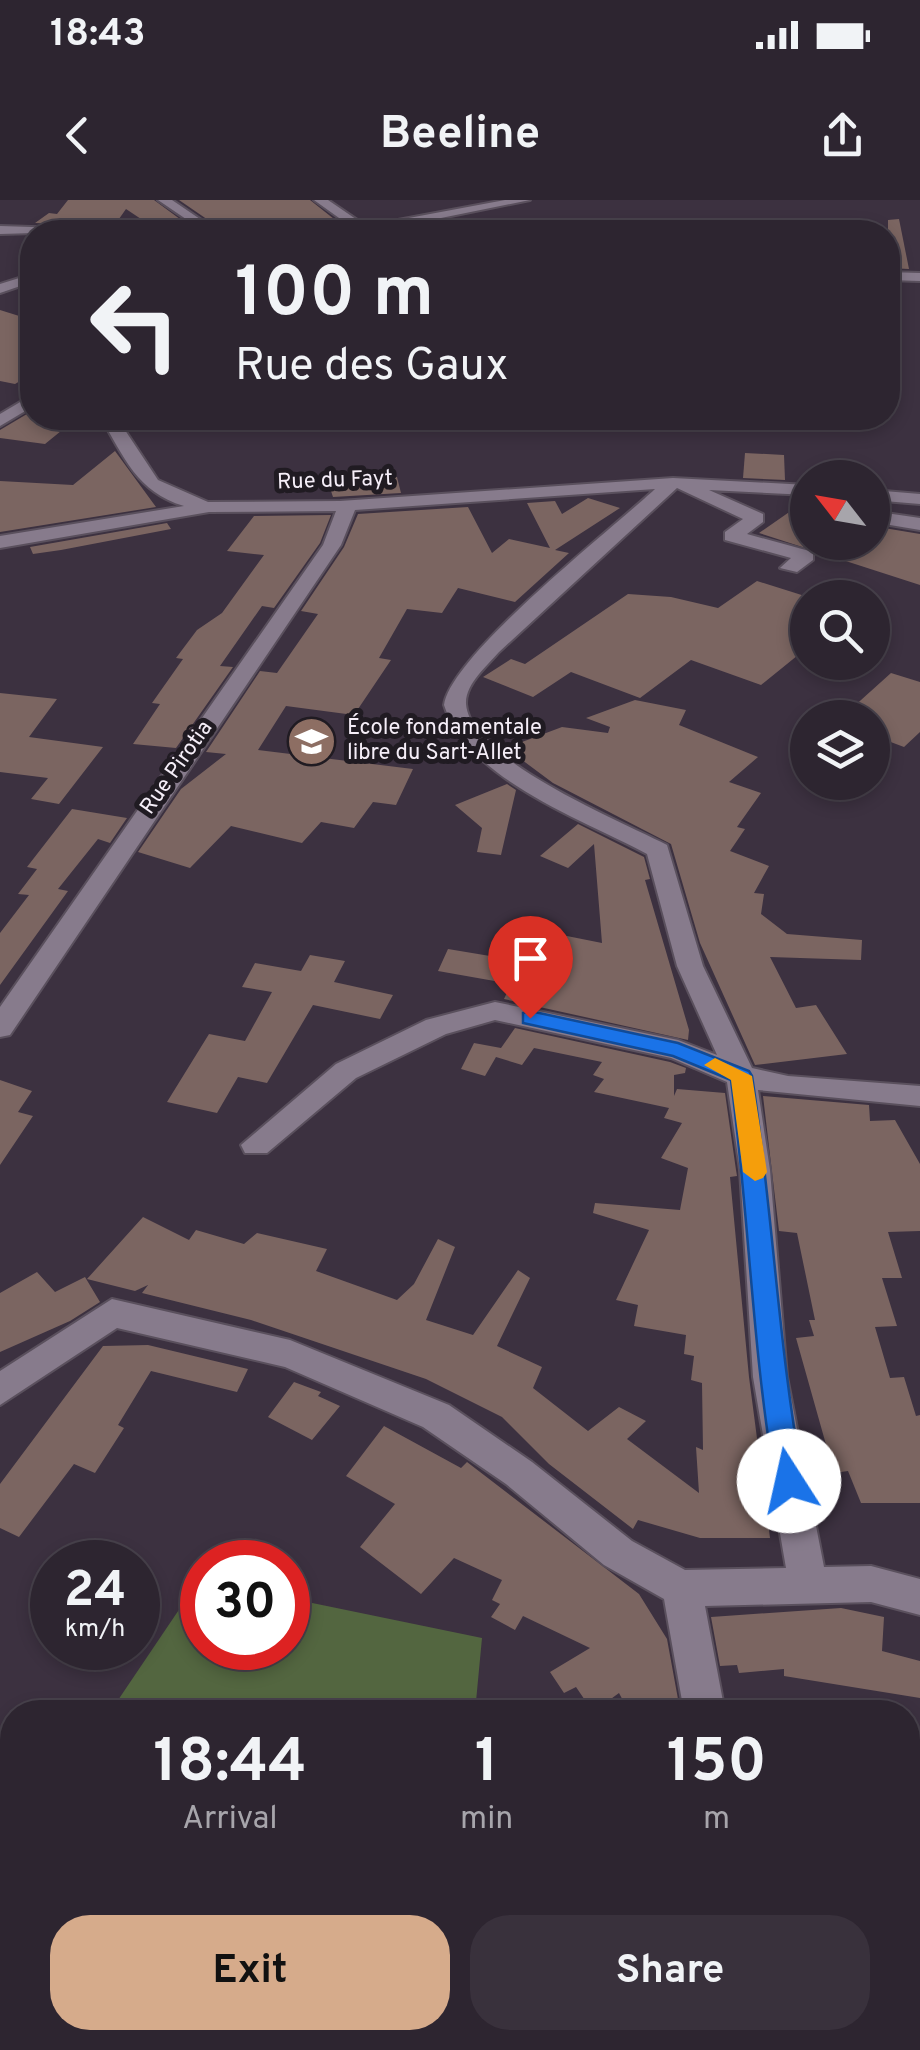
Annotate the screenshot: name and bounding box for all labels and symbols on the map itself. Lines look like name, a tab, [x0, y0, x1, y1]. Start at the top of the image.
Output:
north arrow	[790, 460, 890, 560]
street label: Rue du Fayt	[277, 465, 393, 497]
place label: École fondamentale libre du Sart-Allet	[347, 713, 542, 767]
school or university icon: École fondamentale libre du Sart-Allet	[286, 715, 338, 767]
street label: Rue Pirotia	[135, 716, 219, 820]
pin	[488, 916, 573, 1019]
position arrow	[737, 1429, 841, 1533]
speed limit sign: 30	[180, 1540, 310, 1670]

